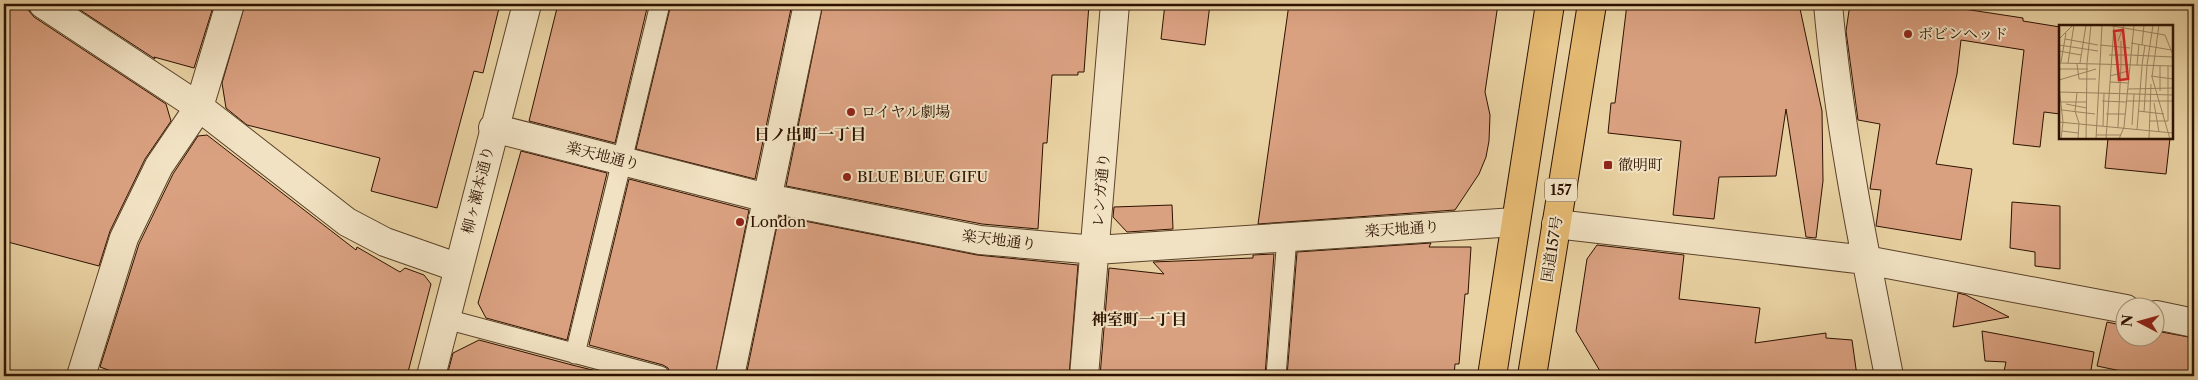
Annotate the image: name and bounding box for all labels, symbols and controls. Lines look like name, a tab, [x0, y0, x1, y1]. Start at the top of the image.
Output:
place label: ボビンヘッド	[1918, 24, 2008, 43]
inset map	[2059, 25, 2173, 139]
marker: ボビンヘッド	[1902, 28, 1914, 40]
place label: ロイヤル劇場	[861, 102, 950, 121]
marker: ロイヤル劇場	[845, 106, 857, 118]
district label: 日ノ出町一丁目	[754, 124, 866, 144]
street label: 楽天地通り	[564, 137, 642, 174]
street label: 柳ヶ瀬本通り	[457, 144, 498, 236]
street label: レンガ通り	[1088, 152, 1113, 228]
place label: 徹明町	[1618, 155, 1663, 174]
marker: 徹明町	[1602, 159, 1614, 171]
place label: BLUE BLUE GIFU	[857, 167, 988, 186]
marker: BLUE BLUE GIFU	[841, 171, 853, 183]
road number: 157	[1545, 178, 1577, 202]
place label: London	[750, 212, 807, 231]
street label: 国道157号	[1537, 214, 1566, 283]
marker: London	[734, 216, 746, 228]
street label: 楽天地通り	[1364, 216, 1440, 241]
street label: 楽天地通り	[961, 226, 1037, 254]
north arrow	[2116, 298, 2166, 348]
district label: 神室町一丁目	[1091, 309, 1187, 329]
text: N	[2117, 314, 2137, 328]

